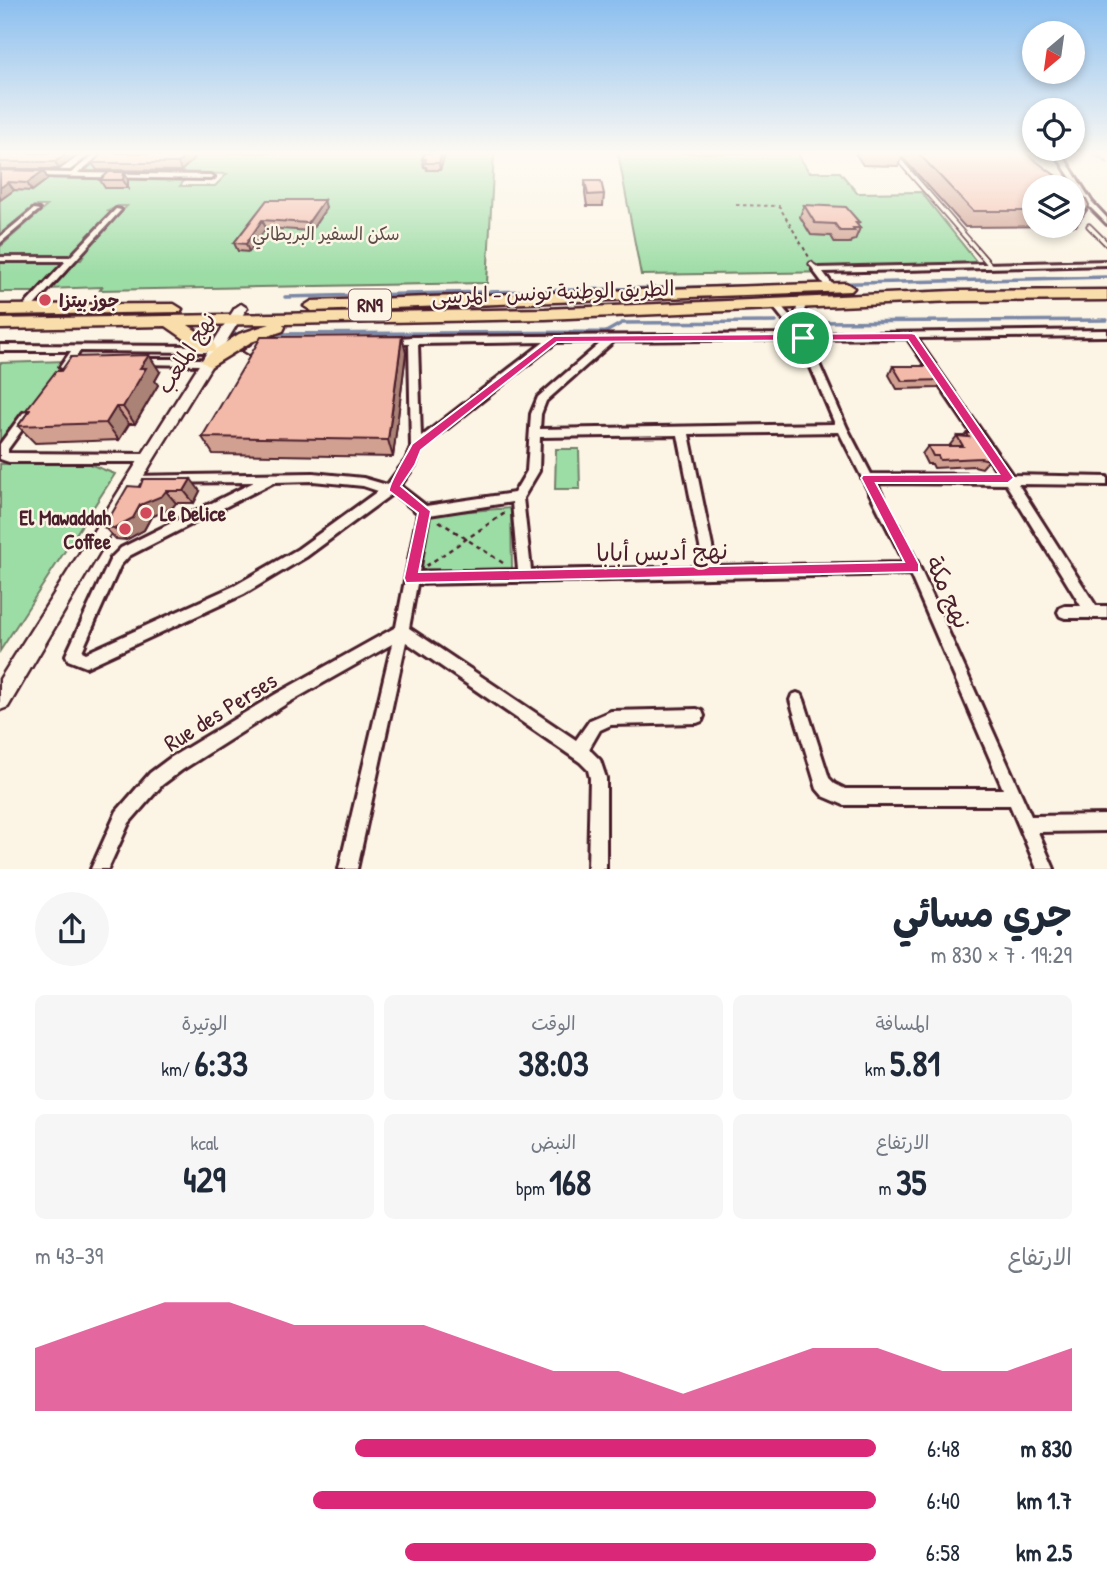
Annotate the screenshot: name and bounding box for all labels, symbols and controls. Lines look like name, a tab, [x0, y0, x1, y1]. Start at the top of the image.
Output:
north arrow	[1022, 21, 1085, 84]
map controls	[1022, 21, 1085, 238]
button: locate	[1022, 98, 1085, 161]
button: layers	[1022, 175, 1085, 238]
park label: سكن السفير البريطاني	[252, 221, 400, 250]
street label: الطريق الوطنية تونس - المرسى	[431, 273, 675, 311]
place label: جوز بيتزا	[59, 288, 119, 313]
road number: RN9	[349, 290, 391, 320]
marker: جوز بيتزا	[37, 292, 53, 308]
street label: نهج الملعب	[150, 307, 222, 399]
pin	[773, 308, 833, 368]
icon: arrive	[784, 319, 822, 357]
place label: Le Delice	[160, 499, 227, 528]
place label: El Mawaddah Coffee	[19, 503, 112, 556]
marker: Le Delice	[138, 505, 154, 521]
marker: El Mawaddah Coffee	[117, 521, 133, 537]
street label: نهج أديس أبابا	[596, 534, 728, 569]
street label: نهج مكة	[918, 551, 979, 634]
street label: Rue des Perses	[157, 664, 283, 758]
text: جري مسائي	[892, 887, 1072, 939]
button: share	[35, 892, 109, 966]
text: 19:29 · 7 × 830 m	[931, 939, 1072, 970]
text: الوتيرة	[182, 1010, 227, 1036]
text: الوقت	[531, 1010, 576, 1036]
text: المسافة	[875, 1010, 930, 1036]
text: 6:33	[194, 1040, 248, 1087]
text: 38:03	[518, 1040, 589, 1087]
text: 5.81	[890, 1040, 940, 1087]
text: /km	[161, 1056, 194, 1082]
text: km	[865, 1056, 890, 1082]
text: النبض	[531, 1129, 576, 1155]
text: الارتفاع	[876, 1129, 929, 1155]
text: kcal	[191, 1130, 218, 1156]
text: 429	[183, 1156, 226, 1203]
text: 168	[549, 1159, 591, 1206]
text: 35	[896, 1159, 926, 1206]
text: bpm	[516, 1175, 549, 1201]
text: m	[879, 1175, 896, 1201]
text: 39–43 m	[35, 1240, 103, 1271]
text: الارتفاع	[1008, 1241, 1072, 1272]
text: 6:48	[927, 1433, 960, 1464]
text: 830 m	[1020, 1433, 1072, 1464]
text: 6:40	[927, 1485, 960, 1516]
text: 1.7 km	[1017, 1485, 1072, 1516]
text: 6:58	[926, 1537, 960, 1568]
text: 2.5 km	[1016, 1537, 1072, 1568]

